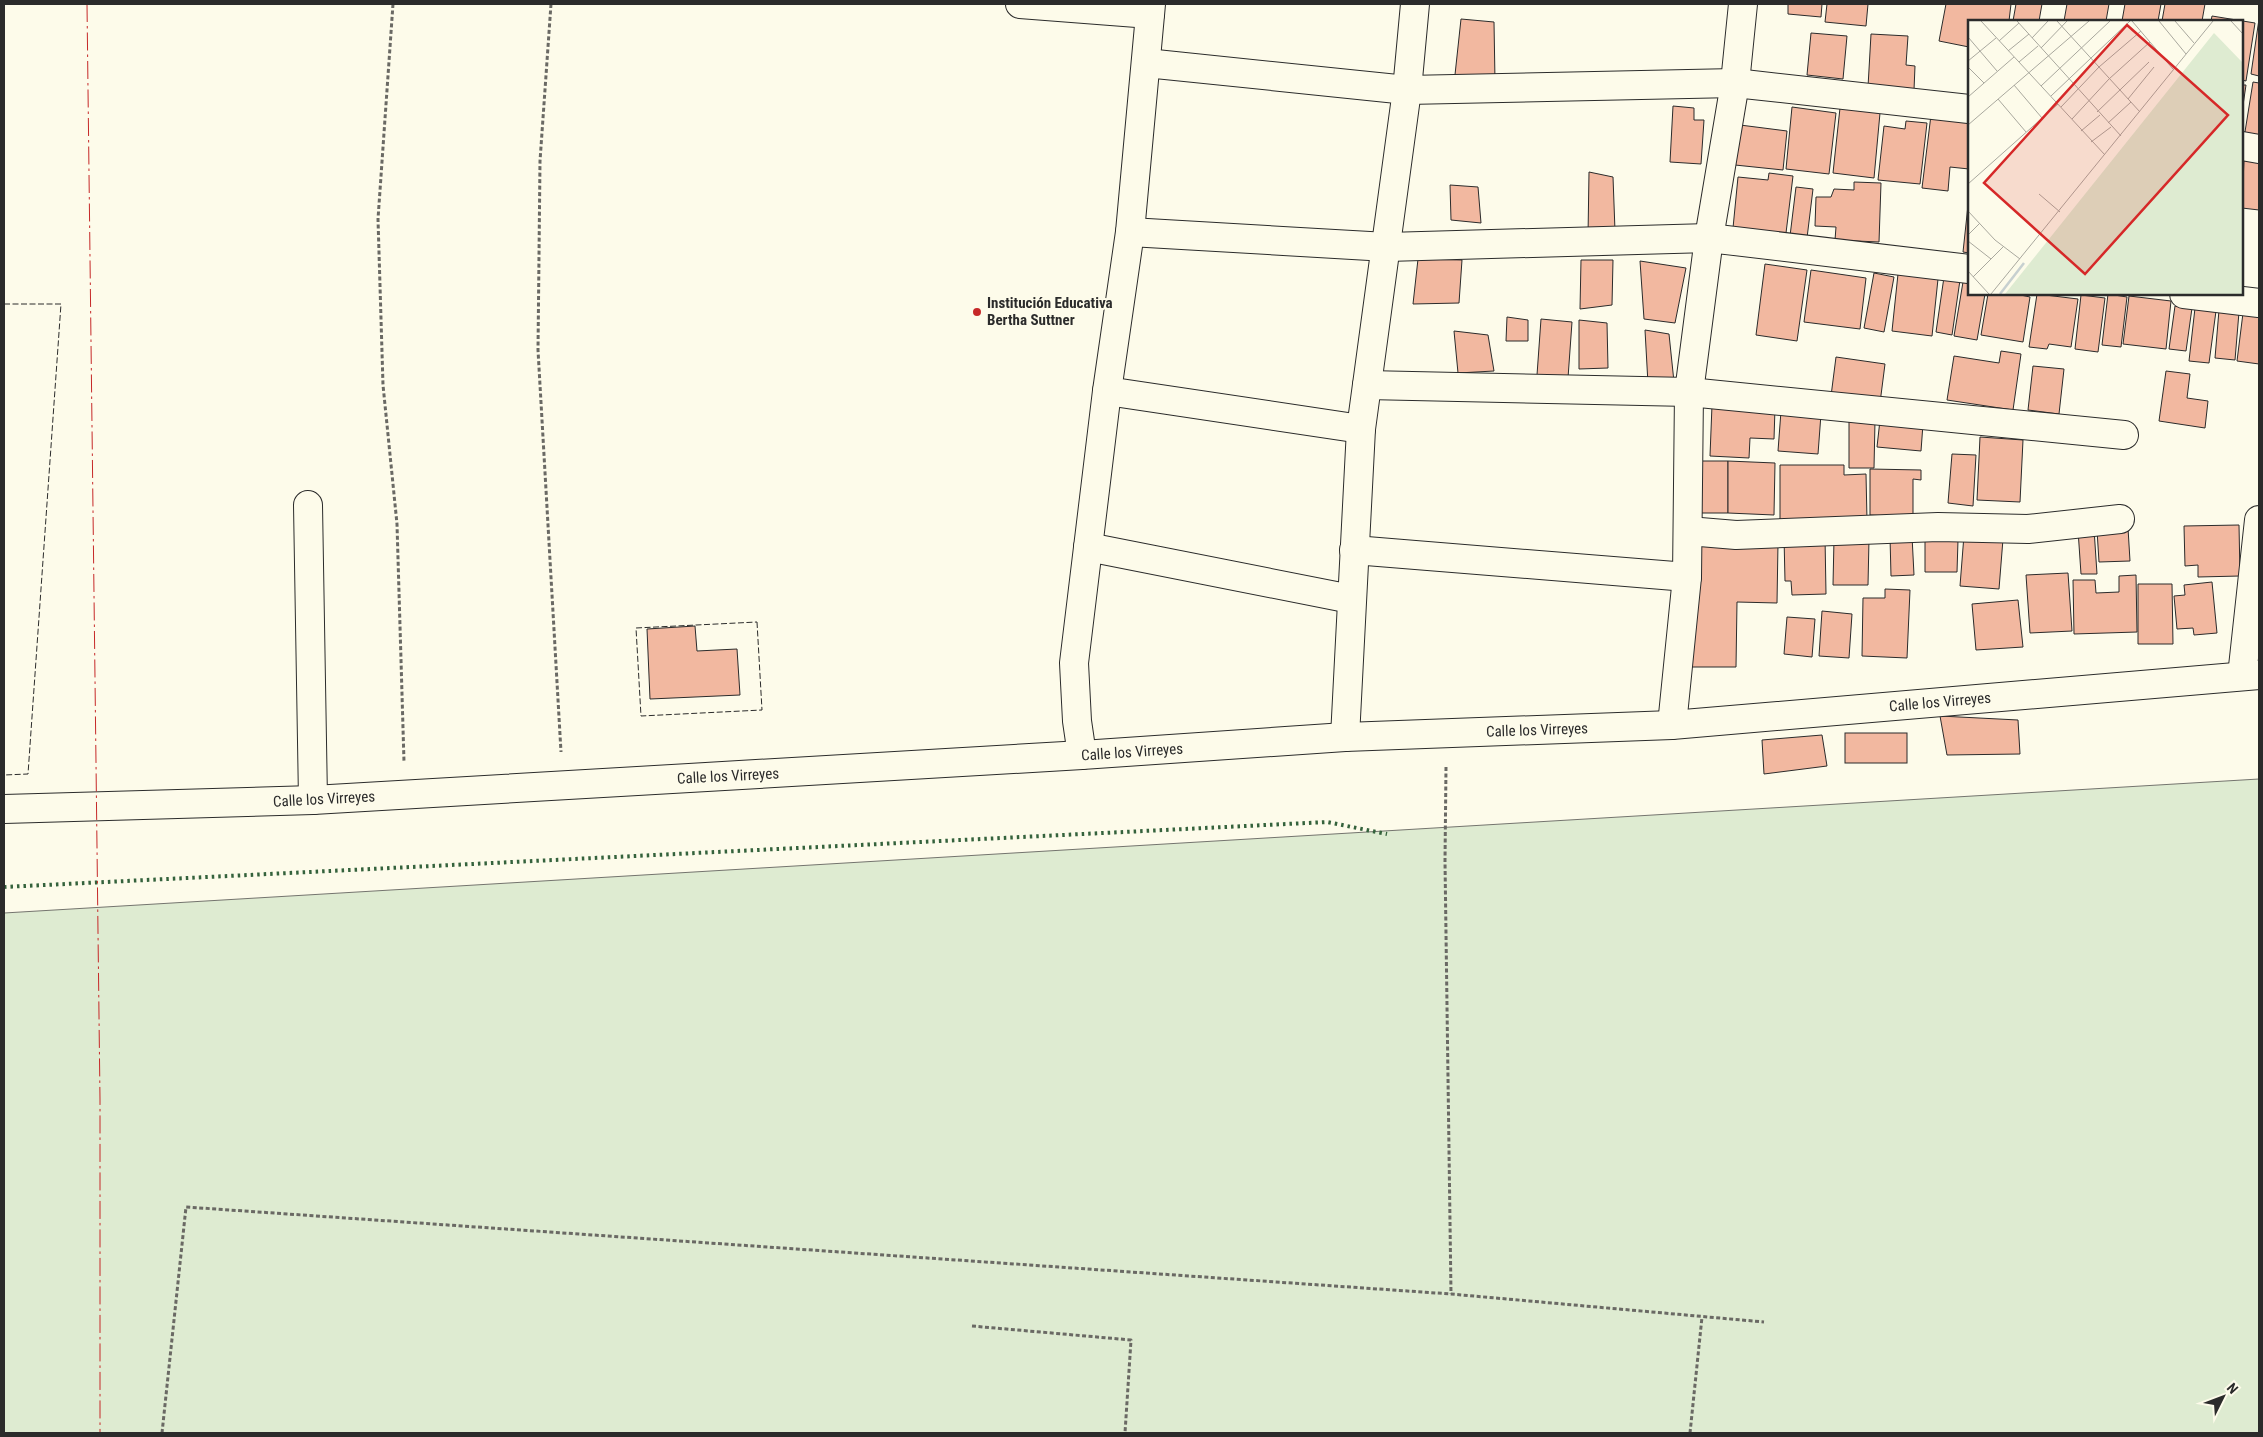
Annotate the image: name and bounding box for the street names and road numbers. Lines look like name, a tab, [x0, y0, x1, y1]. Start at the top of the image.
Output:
street label: Calle los Virreyes	[1888, 689, 1992, 715]
street label: Calle los Virreyes	[1486, 719, 1588, 741]
street label: Calle los Virreyes	[1080, 739, 1184, 765]
street label: Calle los Virreyes	[677, 764, 780, 788]
street label: Calle los Virreyes	[273, 787, 376, 811]

